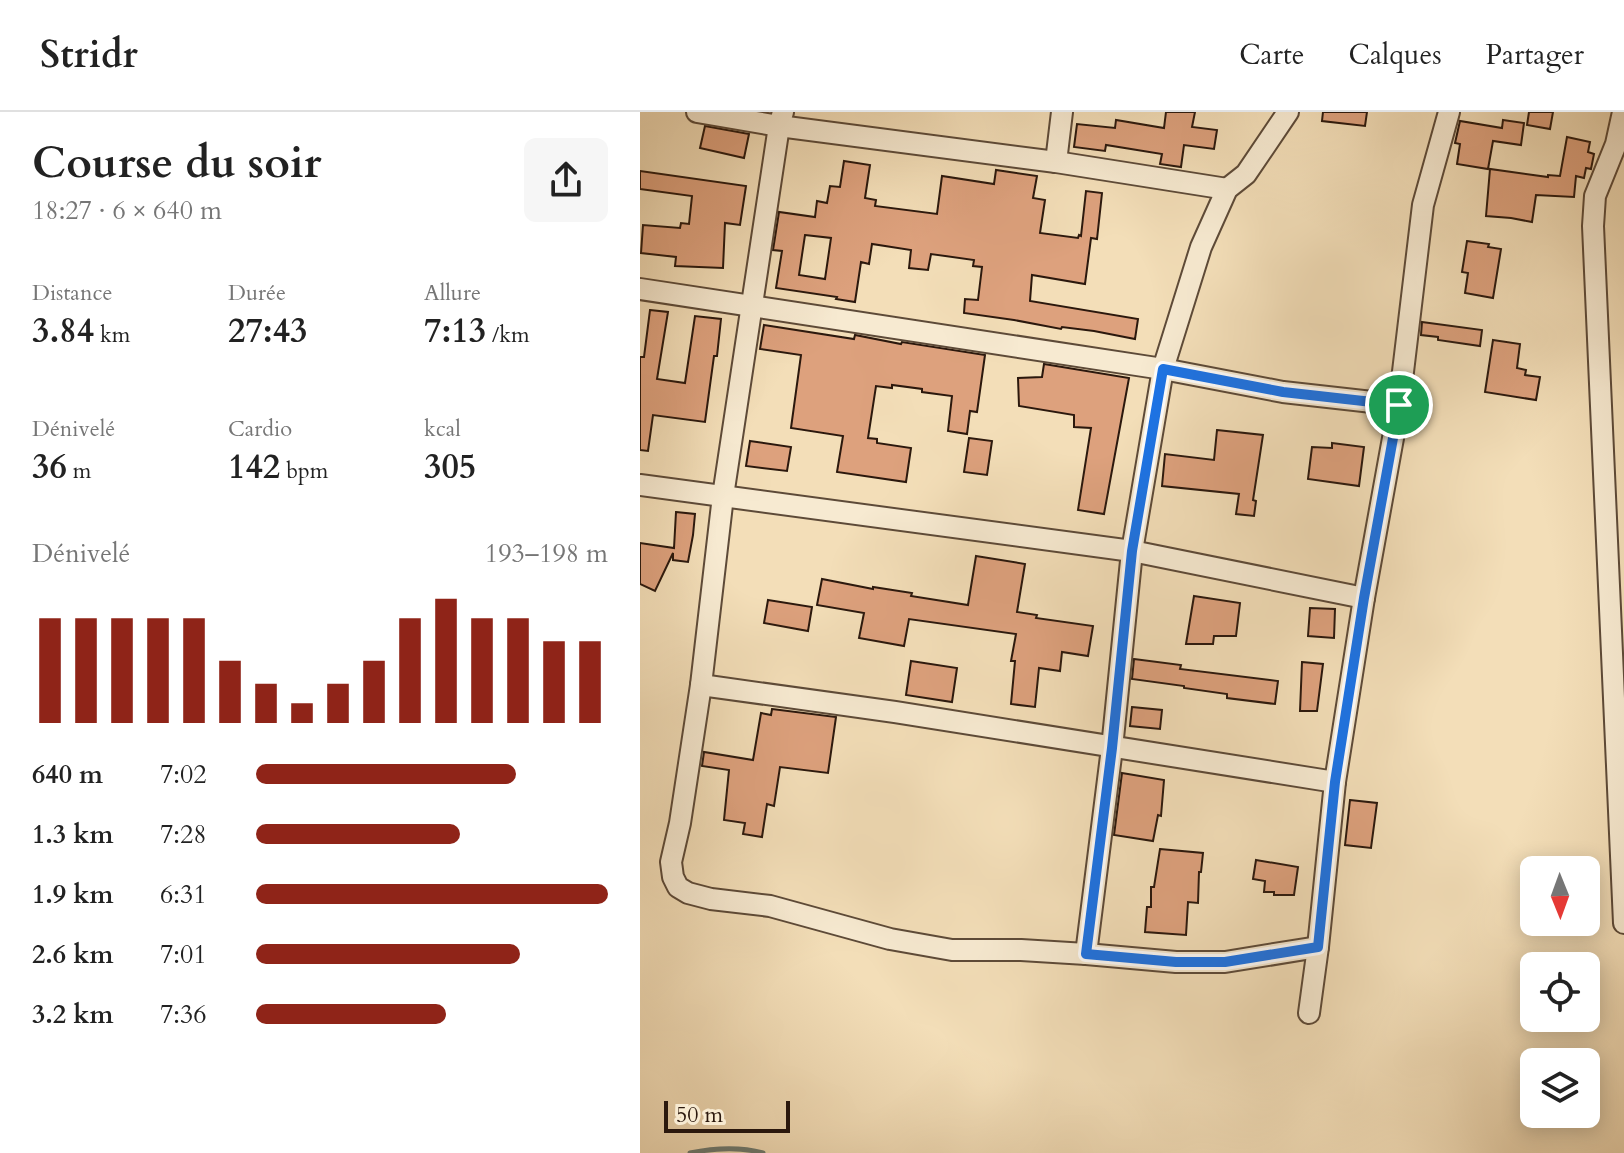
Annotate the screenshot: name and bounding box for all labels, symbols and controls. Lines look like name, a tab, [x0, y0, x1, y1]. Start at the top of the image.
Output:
text: Stridr	[40, 29, 138, 81]
text: Carte	[1239, 36, 1304, 74]
text: Calques	[1348, 36, 1442, 74]
text: Partager	[1486, 36, 1584, 74]
text: Course du soir	[32, 133, 322, 193]
button: share	[524, 138, 608, 222]
text: 18:27 · 6 × 640 m	[32, 193, 222, 228]
text: Distance	[32, 278, 112, 308]
text: Durée	[228, 278, 286, 308]
text: Allure	[424, 278, 481, 308]
text: 3.84	[32, 308, 94, 354]
text: 27:43	[228, 308, 308, 354]
text: 7:13	[424, 308, 486, 354]
text: km	[94, 320, 130, 350]
text: /km	[486, 320, 530, 350]
pin	[1365, 371, 1433, 439]
icon: arrive	[1377, 383, 1421, 427]
text: Dénivelé	[32, 414, 115, 444]
text: Cardio	[228, 414, 292, 444]
text: kcal	[424, 414, 461, 444]
text: 36	[32, 444, 67, 490]
text: 142	[228, 444, 280, 490]
text: 305	[424, 444, 476, 490]
text: m	[67, 456, 91, 486]
text: bpm	[280, 456, 328, 486]
text: Dénivelé	[32, 536, 130, 571]
text: 193–198 m	[485, 536, 608, 571]
text: 640 m	[32, 757, 103, 792]
text: 7:02	[160, 757, 207, 792]
text: 1.3 km	[32, 817, 113, 852]
text: 7:28	[160, 817, 207, 852]
north arrow	[1520, 856, 1600, 936]
map controls	[1520, 856, 1600, 1128]
text: 1.9 km	[32, 877, 113, 912]
text: 6:31	[160, 877, 207, 912]
text: 2.6 km	[32, 937, 113, 972]
text: 7:01	[160, 937, 207, 972]
button: locate	[1520, 952, 1600, 1032]
text: 3.2 km	[32, 997, 113, 1032]
text: 7:36	[160, 997, 207, 1032]
button: layers	[1520, 1048, 1600, 1128]
scale bar	[664, 1097, 790, 1133]
text: 50 m	[676, 1100, 723, 1130]

